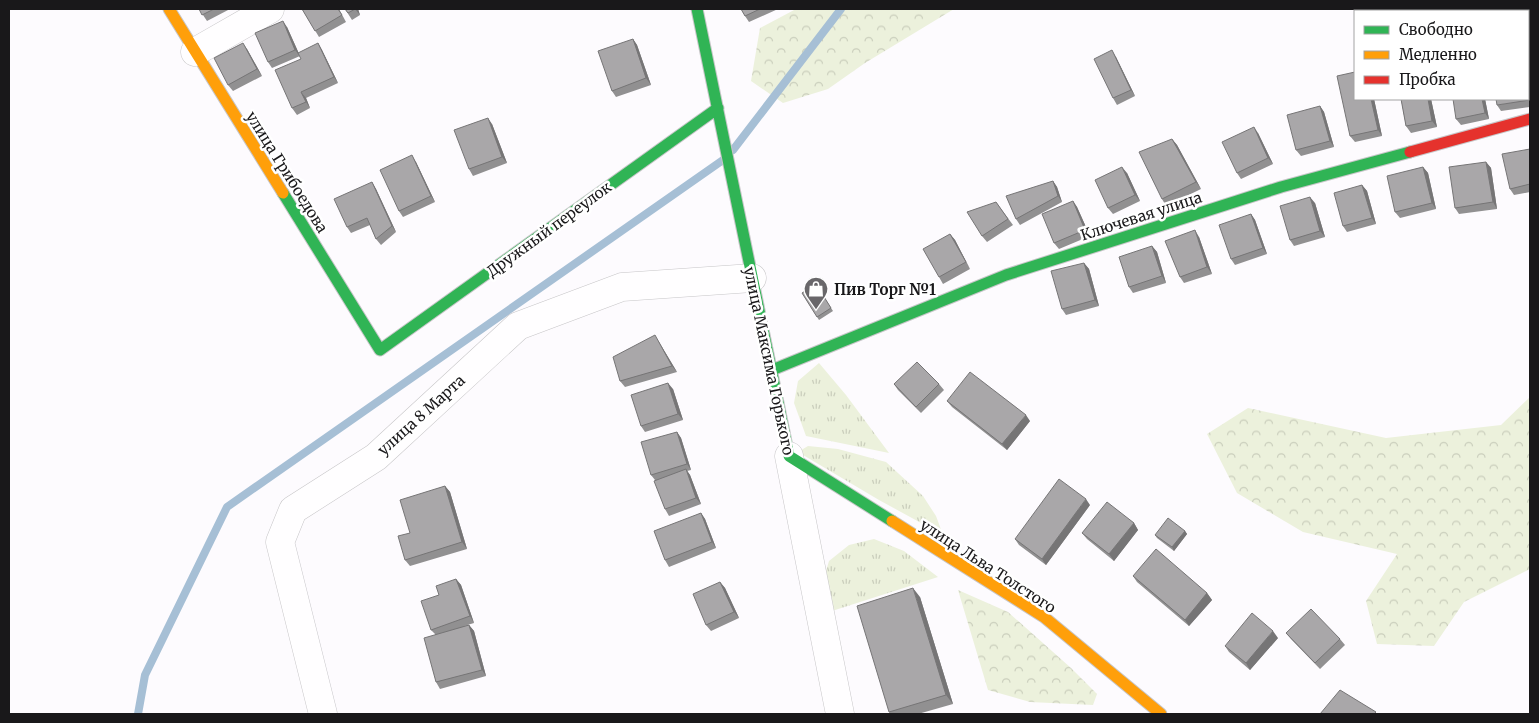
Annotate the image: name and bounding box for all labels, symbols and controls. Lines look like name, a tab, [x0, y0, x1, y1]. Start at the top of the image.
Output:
legend	[1354, 10, 1529, 100]
text: Свободно	[1399, 20, 1473, 39]
text: Медленно	[1399, 45, 1477, 64]
text: Пробка	[1399, 70, 1456, 89]
street label: улица Грибоедова	[242, 108, 332, 236]
street label: Дружный переулок	[483, 177, 616, 281]
street label: Ключевая улица	[1078, 187, 1204, 245]
street label: улица Максима Горького	[740, 265, 798, 457]
shop icon: Пив Торг №1	[803, 276, 829, 310]
place label: Пив Торг №1	[834, 280, 936, 299]
street label: улица 8 Марта	[373, 371, 469, 459]
street label: улица Льва Толстого	[917, 515, 1060, 617]

